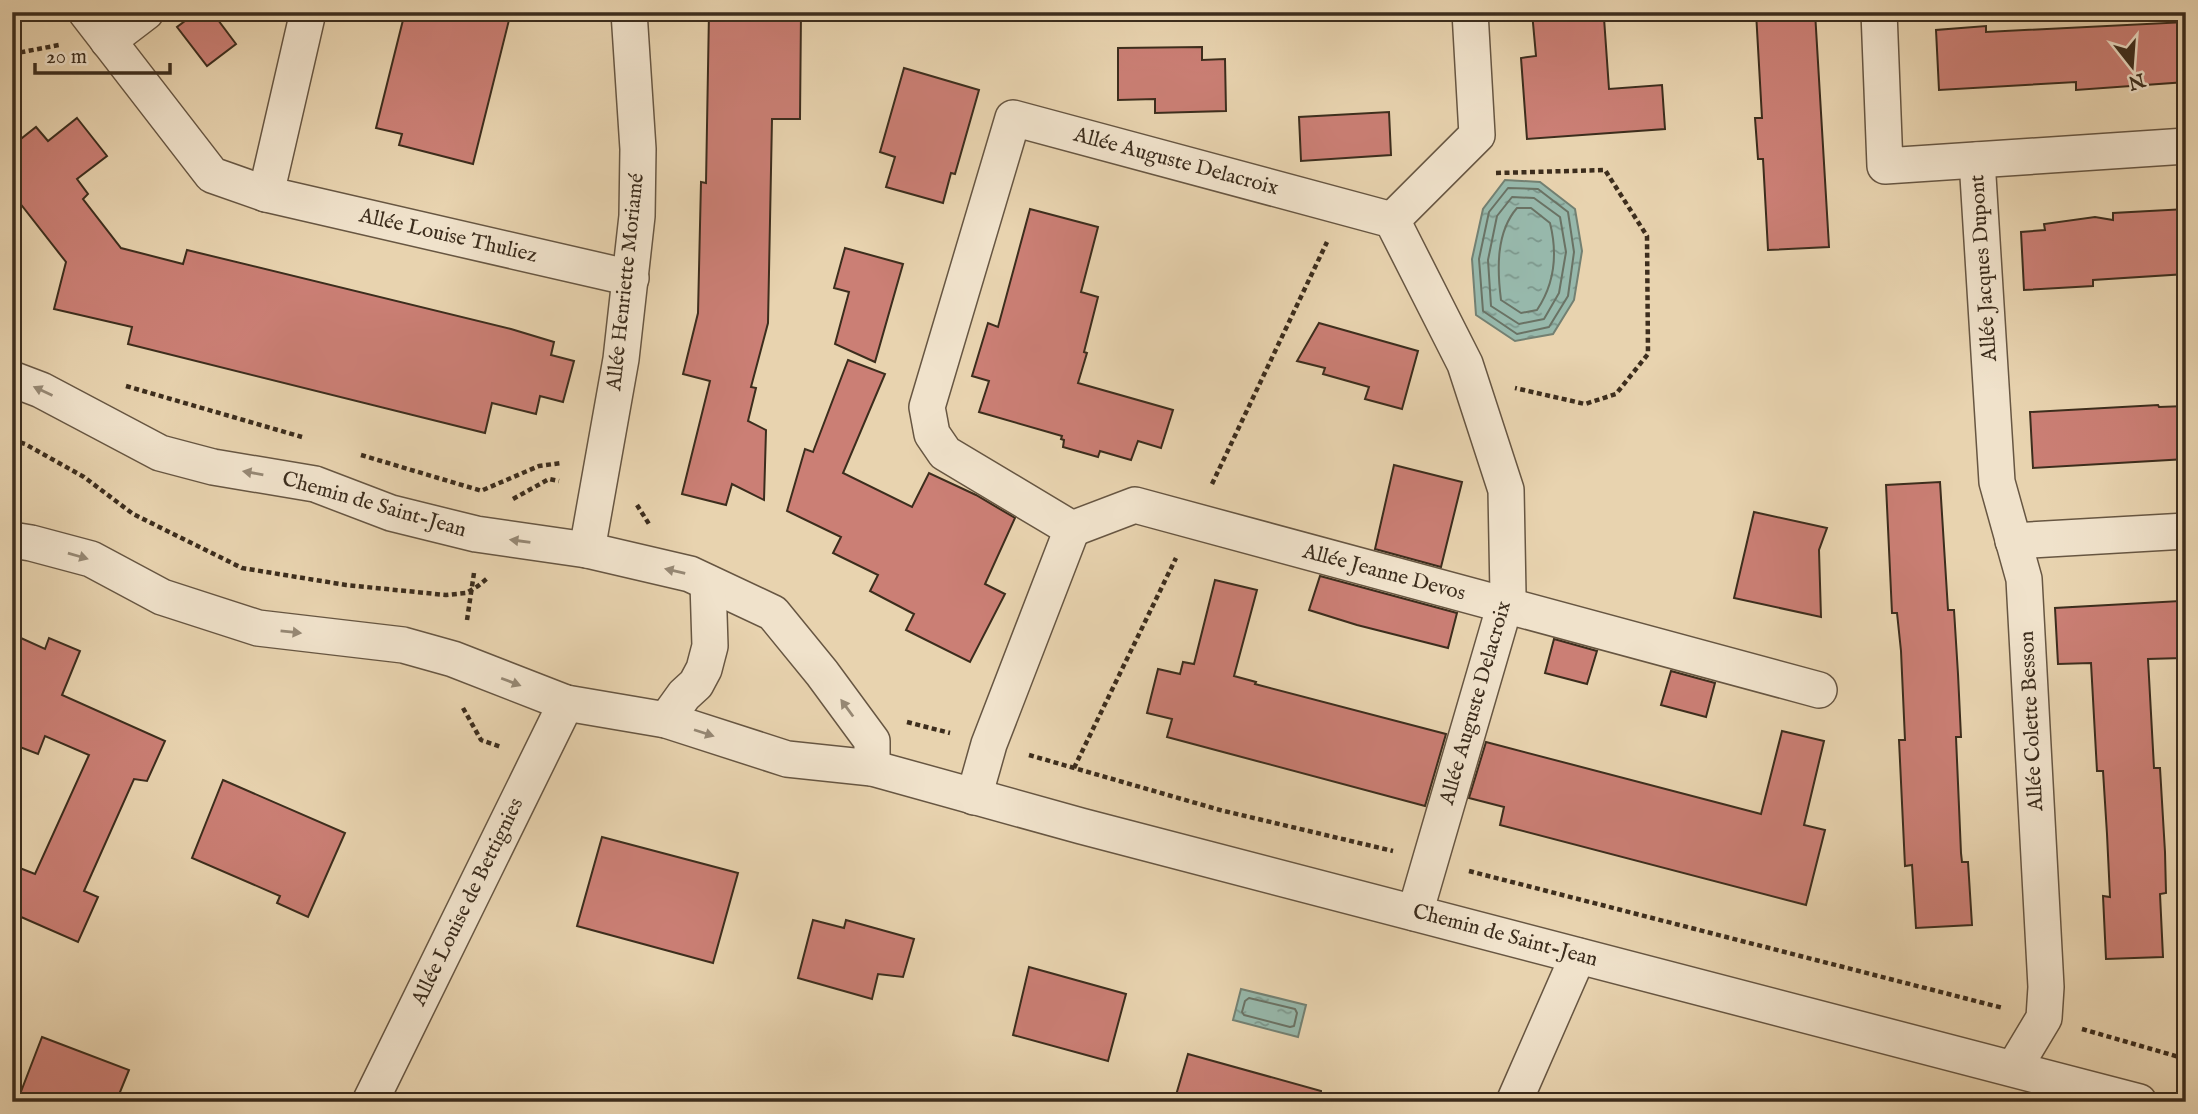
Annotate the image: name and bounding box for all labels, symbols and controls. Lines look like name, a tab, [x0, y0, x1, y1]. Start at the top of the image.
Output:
scale bar	[35, 32, 170, 76]
north arrow	[2096, 32, 2166, 102]
text: 20 m	[46, 44, 87, 71]
text: N	[2124, 66, 2149, 94]
street label: Allée Auguste Delacroix	[1070, 121, 1281, 202]
street label: Allée Henriette Moriamé	[601, 172, 651, 393]
street label: Allée Jacques Dupont	[1964, 174, 2004, 363]
street label: Allée Louise Thuliez	[355, 202, 540, 270]
one-way arrow	[33, 385, 53, 397]
street label: Chemin de Saint-Jean	[279, 466, 469, 544]
one-way arrow	[241, 468, 263, 479]
one-way arrow	[509, 535, 531, 546]
street label: Allée Jeanne Devos	[1299, 538, 1468, 608]
one-way arrow	[68, 551, 89, 561]
one-way arrow	[664, 565, 686, 576]
street label: Allée Auguste Delacroix	[1434, 598, 1518, 809]
one-way arrow	[280, 626, 302, 637]
street label: Allée Colette Besson	[2014, 630, 2050, 813]
one-way arrow	[501, 676, 522, 687]
one-way arrow	[840, 699, 855, 717]
one-way arrow	[694, 728, 715, 738]
street label: Allée Louise de Bettignies	[405, 794, 530, 1011]
street label: Chemin de Saint-Jean	[1410, 898, 1600, 974]

